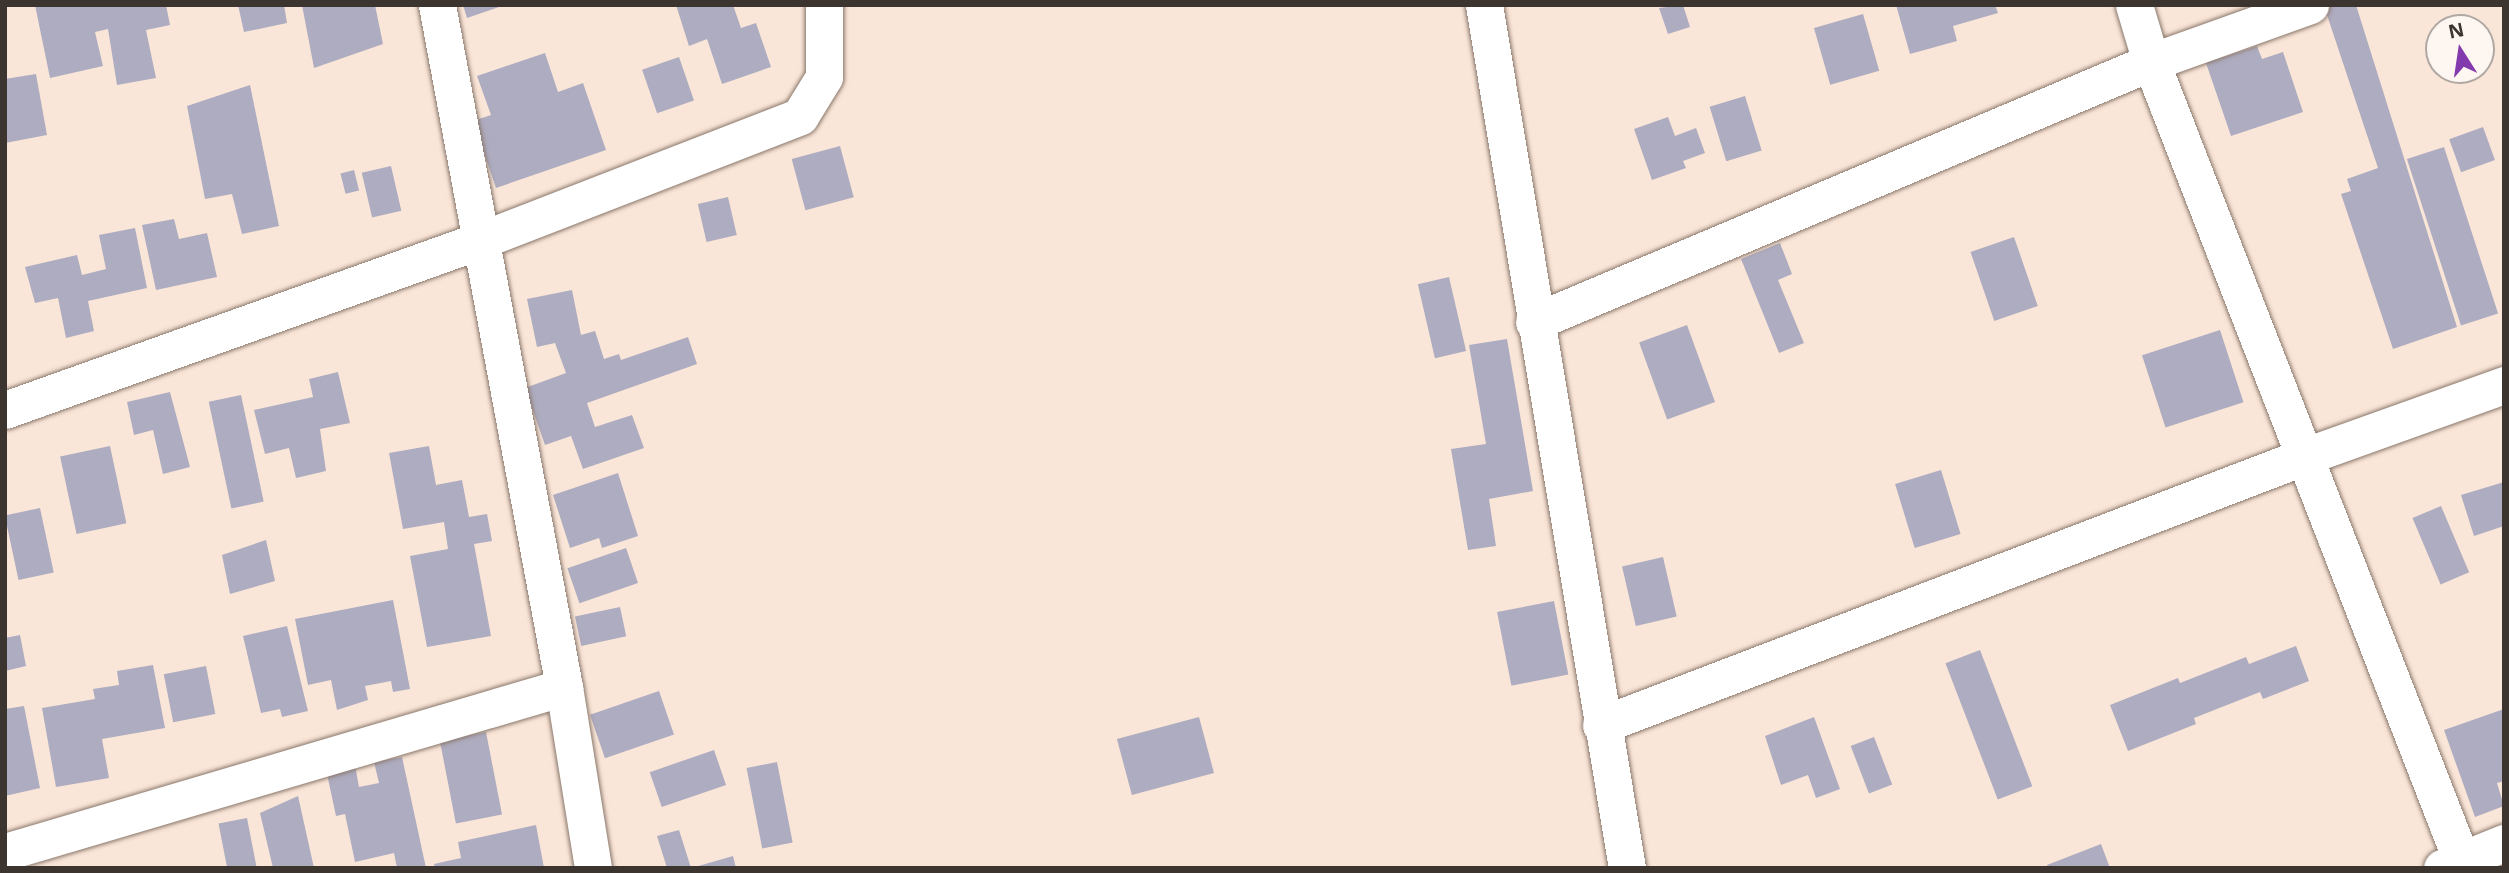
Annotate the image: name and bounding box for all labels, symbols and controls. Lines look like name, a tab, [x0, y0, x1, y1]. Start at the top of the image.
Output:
north arrow	[2425, 14, 2495, 84]
text: N	[2446, 16, 2466, 45]

